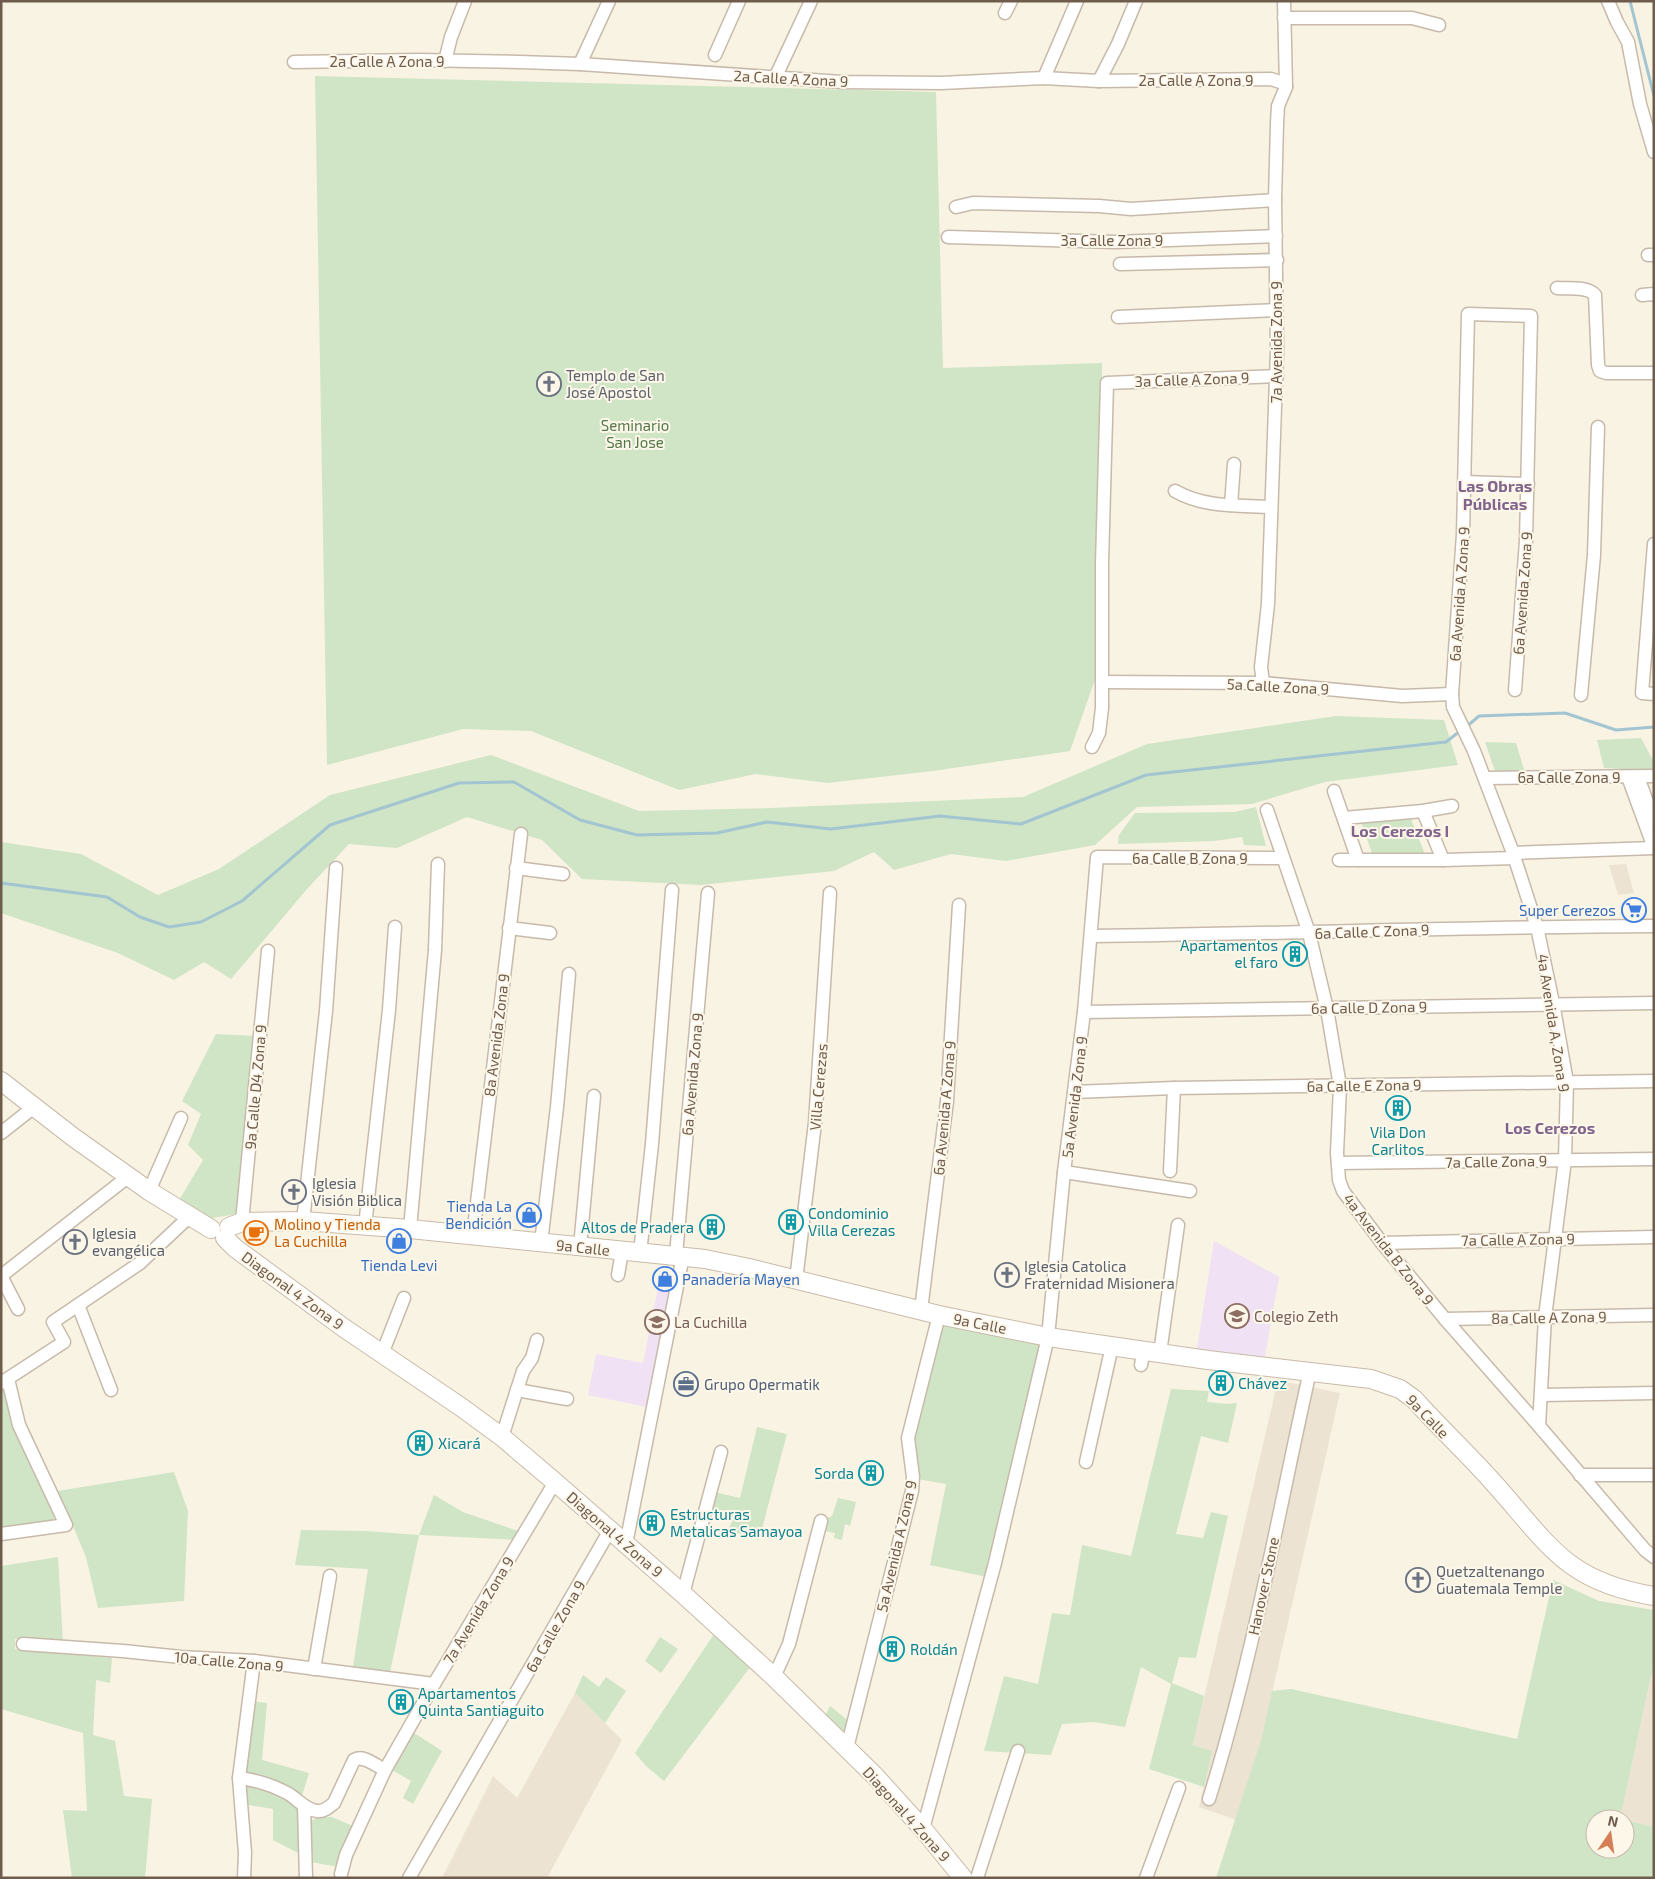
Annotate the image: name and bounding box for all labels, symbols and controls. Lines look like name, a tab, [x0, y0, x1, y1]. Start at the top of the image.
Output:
street label: 2a Calle A Zona 9	[330, 52, 444, 70]
street label: 2a Calle A Zona 9	[733, 66, 849, 90]
street label: 2a Calle A Zona 9	[1139, 71, 1253, 89]
street label: 3a Calle Zona 9	[1061, 231, 1163, 249]
street label: 7a Avenida Zona 9	[1267, 281, 1285, 403]
place label: Templo de San José Apostol	[566, 366, 665, 401]
street label: 3a Calle A Zona 9	[1134, 368, 1250, 390]
church icon: Templo de San José Apostol	[536, 371, 562, 397]
park label: Seminario San Jose	[601, 416, 669, 451]
district label: Las Obras Públicas	[1458, 476, 1532, 513]
street label: 6a Avenida A Zona 9	[1445, 526, 1473, 662]
street label: 6a Avenida Zona 9	[1509, 531, 1535, 655]
street label: 5a Calle Zona 9	[1226, 674, 1330, 698]
street label: 6a Calle Zona 9	[1517, 768, 1621, 786]
district label: Los Cerezos I	[1351, 821, 1449, 840]
street label: 6a Calle B Zona 9	[1132, 849, 1248, 867]
supermarket icon: Super Cerezos	[1621, 897, 1647, 923]
place label: Super Cerezos	[1519, 901, 1616, 919]
street label: 6a Calle C Zona 9	[1314, 920, 1430, 942]
place label: Apartamentos el faro	[1180, 936, 1278, 971]
building icon: Apartamentos el faro	[1282, 941, 1308, 967]
street label: 4a Avenida A, Zona 9	[1534, 953, 1574, 1093]
street label: 8a Avenida Zona 9	[480, 972, 512, 1098]
street label: 6a Calle D Zona 9	[1311, 997, 1427, 1017]
street label: 6a Avenida Zona 9	[678, 1012, 706, 1136]
street label: 9a Calle D4 Zona 9	[241, 1024, 269, 1150]
street label: 5a Avenida Zona 9	[1058, 1035, 1090, 1159]
street label: 6a Avenida A Zona 9	[929, 1040, 959, 1176]
street label: Villa Cerezas	[805, 1043, 831, 1131]
street label: 6a Calle E Zona 9	[1306, 1075, 1422, 1095]
building icon: Vila Don Carlitos	[1385, 1095, 1411, 1121]
district label: Los Cerezos	[1505, 1118, 1595, 1137]
place label: Vila Don Carlitos	[1370, 1123, 1426, 1158]
street label: 7a Calle Zona 9	[1445, 1151, 1547, 1171]
place label: Iglesia Visión Biblica	[312, 1174, 402, 1209]
church icon: Iglesia Visión Biblica	[281, 1179, 307, 1205]
street label: 4a Avenida B Zona 9	[1340, 1190, 1438, 1308]
place label: Tienda La Bendición	[445, 1197, 512, 1232]
shop icon: Tienda La Bendición	[516, 1202, 542, 1228]
place label: Condominio Villa Cerezas	[808, 1204, 895, 1239]
building icon: Condominio Villa Cerezas	[778, 1209, 804, 1235]
building icon: Altos de Pradera	[699, 1214, 725, 1240]
place label: Molino y Tienda La Cuchilla	[274, 1215, 381, 1250]
place label: Altos de Pradera	[581, 1218, 694, 1236]
cafe icon: Molino y Tienda La Cuchilla	[243, 1220, 269, 1246]
place label: Iglesia evangélica	[92, 1224, 165, 1259]
shop icon: Tienda Levi	[386, 1228, 412, 1254]
church icon: Iglesia evangélica	[62, 1229, 88, 1255]
street label: 7a Calle A Zona 9	[1461, 1229, 1575, 1249]
street label: 9a Calle	[555, 1235, 611, 1259]
street label: Diagonal 4 Zona 9	[239, 1247, 347, 1333]
place label: Tienda Levi	[361, 1256, 437, 1274]
place label: Iglesia Catolica Fraternidad Misionera	[1024, 1257, 1175, 1292]
church icon: Iglesia Catolica Fraternidad Misionera	[994, 1262, 1020, 1288]
shop icon: Panadería Mayen	[652, 1266, 678, 1292]
place label: Panadería Mayen	[682, 1270, 800, 1288]
school or university icon: Colegio Zeth	[1224, 1303, 1250, 1329]
place label: Colegio Zeth	[1254, 1307, 1339, 1325]
street label: 8a Calle A Zona 9	[1491, 1307, 1607, 1327]
school or university icon: La Cuchilla	[644, 1309, 670, 1335]
street label: 9a Calle	[952, 1309, 1008, 1337]
place label: La Cuchilla	[674, 1313, 747, 1331]
building icon: Chávez	[1208, 1370, 1234, 1396]
office icon: Grupo Opermatik	[673, 1371, 699, 1397]
place label: Chávez	[1238, 1374, 1287, 1392]
place label: Grupo Opermatik	[704, 1375, 820, 1393]
street label: 9a Calle	[1403, 1390, 1453, 1442]
building icon: Xicará	[407, 1430, 433, 1456]
place label: Xicará	[438, 1434, 481, 1452]
building icon: Sorda	[858, 1460, 884, 1486]
place label: Sorda	[814, 1464, 854, 1482]
street label: 5a Avenida A Zona 9	[872, 1478, 920, 1614]
street label: Diagonal 4 Zona 9	[563, 1487, 667, 1581]
place label: Estructuras Metalicas Samayoa	[670, 1505, 803, 1540]
building icon: Estructuras Metalicas Samayoa	[639, 1510, 665, 1536]
street label: Hanover Stone	[1244, 1535, 1282, 1637]
street label: 7a Avenida Zona 9	[439, 1553, 517, 1667]
place label: Quetzaltenango Guatemala Temple	[1436, 1562, 1562, 1597]
church icon: Quetzaltenango Guatemala Temple	[1405, 1567, 1431, 1593]
street label: 6a Calle Zona 9	[521, 1577, 589, 1675]
building icon: Roldán	[879, 1636, 905, 1662]
place label: Roldán	[910, 1640, 958, 1658]
street label: 10a Calle Zona 9	[174, 1647, 284, 1675]
place label: Apartamentos Quinta Santiaguito	[418, 1684, 544, 1720]
building icon: Apartamentos Quinta Santiaguito	[388, 1689, 414, 1715]
street label: Diagonal 4 Zona 9	[860, 1763, 954, 1865]
north arrow	[1585, 1809, 1635, 1859]
text: N	[1606, 1811, 1620, 1830]

